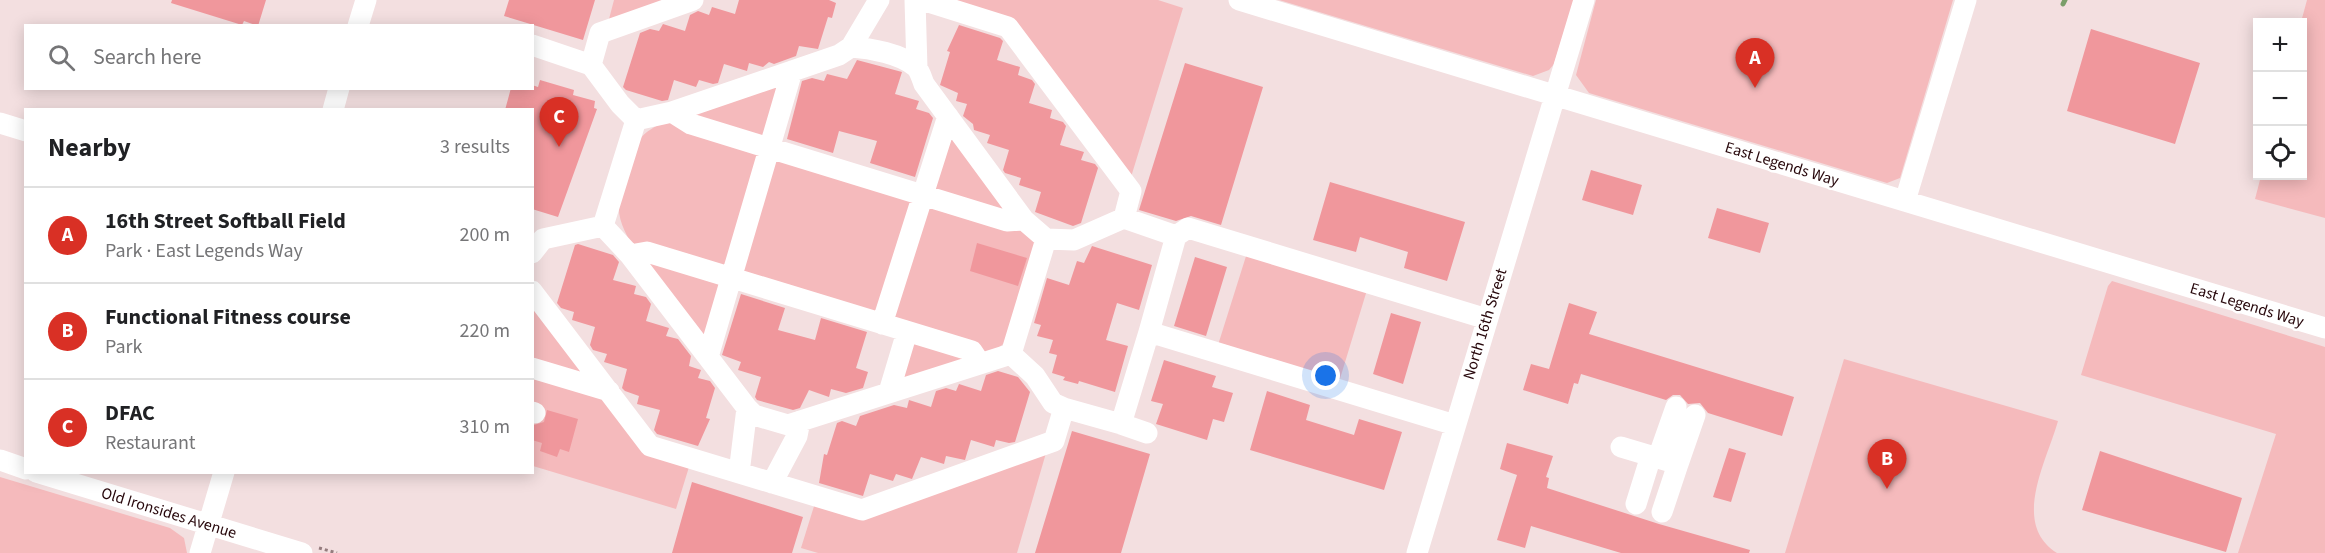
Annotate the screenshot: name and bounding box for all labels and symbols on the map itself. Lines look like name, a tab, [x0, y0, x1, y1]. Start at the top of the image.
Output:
pin: A	[1736, 38, 1774, 88]
pin: C	[540, 98, 578, 147]
street label: East Legends Way	[1722, 136, 1842, 192]
street label: North 16th Street	[1458, 265, 1513, 382]
street label: East Legends Way	[2187, 277, 2307, 333]
your location	[1311, 361, 1340, 390]
pin: B	[1868, 440, 1906, 489]
street label: Old Ironsides Avenue	[99, 482, 239, 544]

